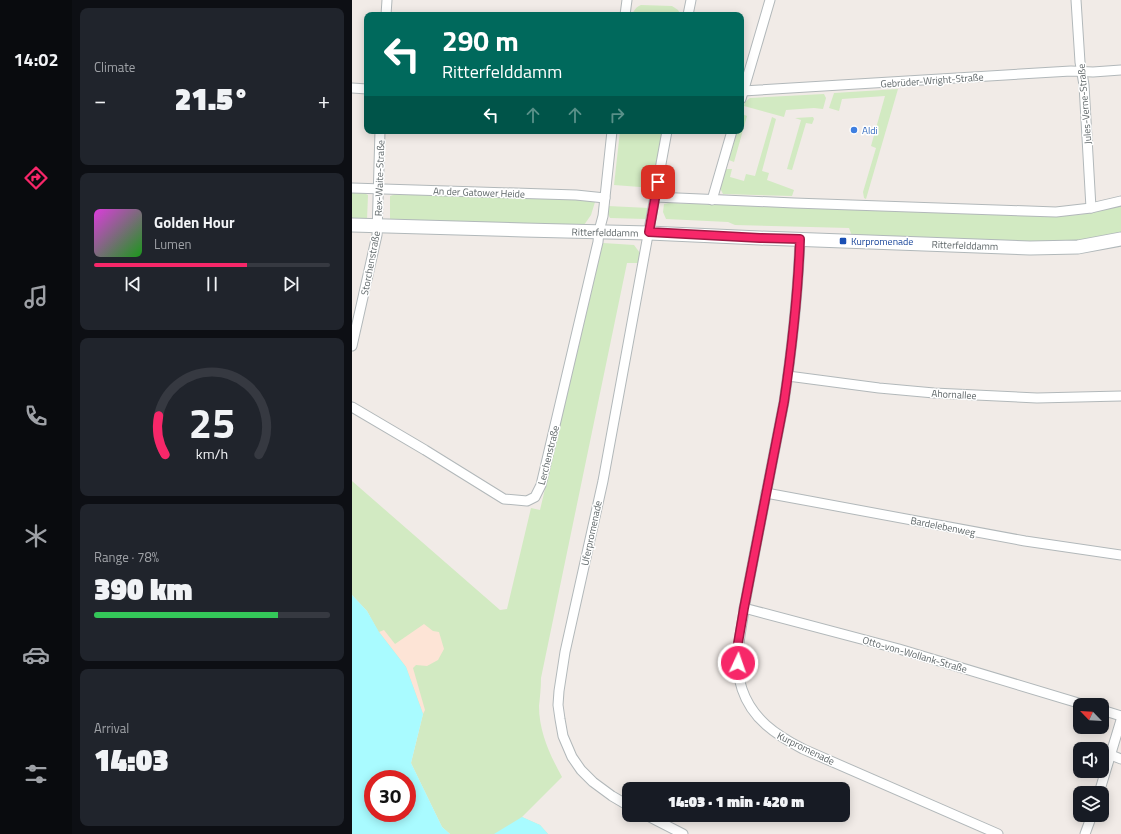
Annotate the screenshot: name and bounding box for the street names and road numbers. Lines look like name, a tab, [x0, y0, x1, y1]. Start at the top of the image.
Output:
street label: Jules-Verne-Straße	[1074, 63, 1095, 145]
street label: Gebrüder-Wright-Straße	[880, 69, 984, 92]
street label: Rex-Waite-Straße	[371, 140, 388, 216]
street label: An der Gatower Heide	[433, 183, 525, 202]
street label: Ritterfelddamm	[571, 224, 639, 241]
street label: Storchenstraße	[357, 230, 384, 296]
street label: Ritterfelddamm	[931, 237, 999, 254]
street label: Ahornallee	[931, 386, 977, 403]
street label: Lerchenstraße	[534, 424, 563, 486]
street label: Uferpromenade	[577, 499, 606, 567]
street label: Bardelebenweg	[909, 513, 977, 540]
street label: Otto-von-Wollank-Straße	[861, 632, 969, 677]
street label: Kurpromenade	[774, 728, 837, 769]

